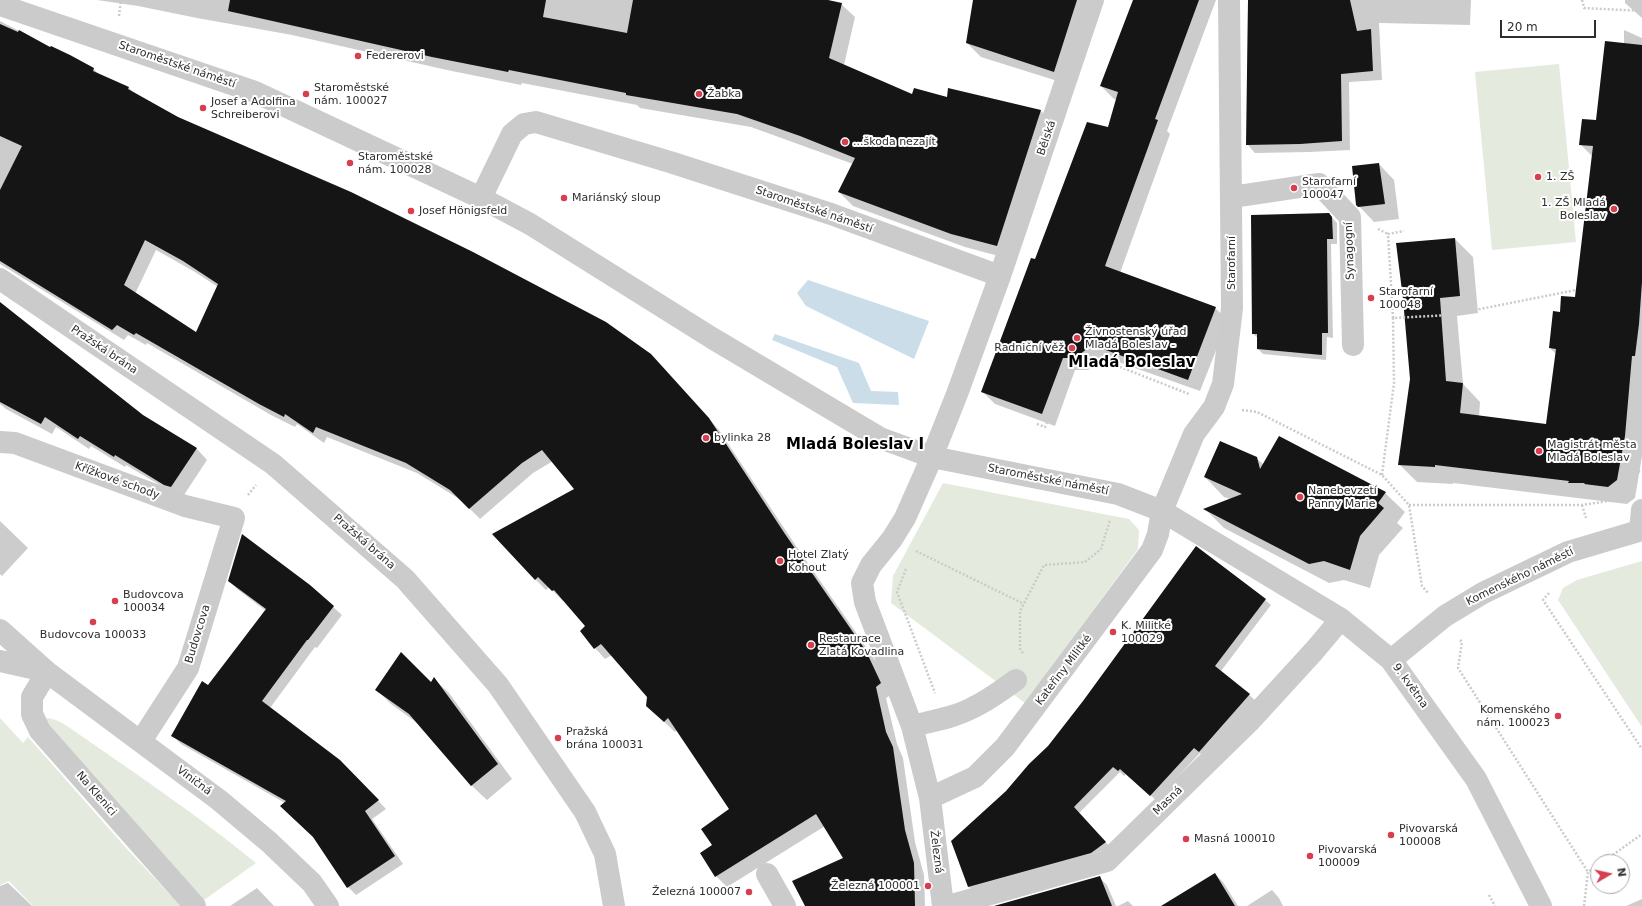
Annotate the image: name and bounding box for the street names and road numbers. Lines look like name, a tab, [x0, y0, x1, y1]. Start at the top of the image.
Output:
street label: Staroměstské náměstí	[117, 39, 237, 91]
street label: Bělská	[1035, 119, 1059, 157]
street label: Staroměstské náměstí	[754, 184, 874, 236]
street label: Synagogní	[1342, 222, 1358, 280]
street label: Starofarní	[1225, 236, 1239, 290]
street label: Pražská brána	[68, 323, 140, 377]
street label: Křížkové schody	[73, 460, 161, 502]
street label: Staroměstské náměstí	[986, 462, 1110, 498]
street label: Pražská brána	[330, 512, 398, 572]
street label: Komenského náměstí	[1464, 545, 1576, 609]
street label: Budovcova	[183, 603, 213, 665]
street label: Kateřiny Militké	[1033, 632, 1095, 708]
street label: 9. května	[1389, 661, 1431, 711]
street label: Viničná	[174, 764, 214, 798]
street label: Na Klenici	[73, 769, 119, 819]
street label: Masná	[1151, 784, 1185, 818]
street label: Železná	[927, 830, 945, 874]

